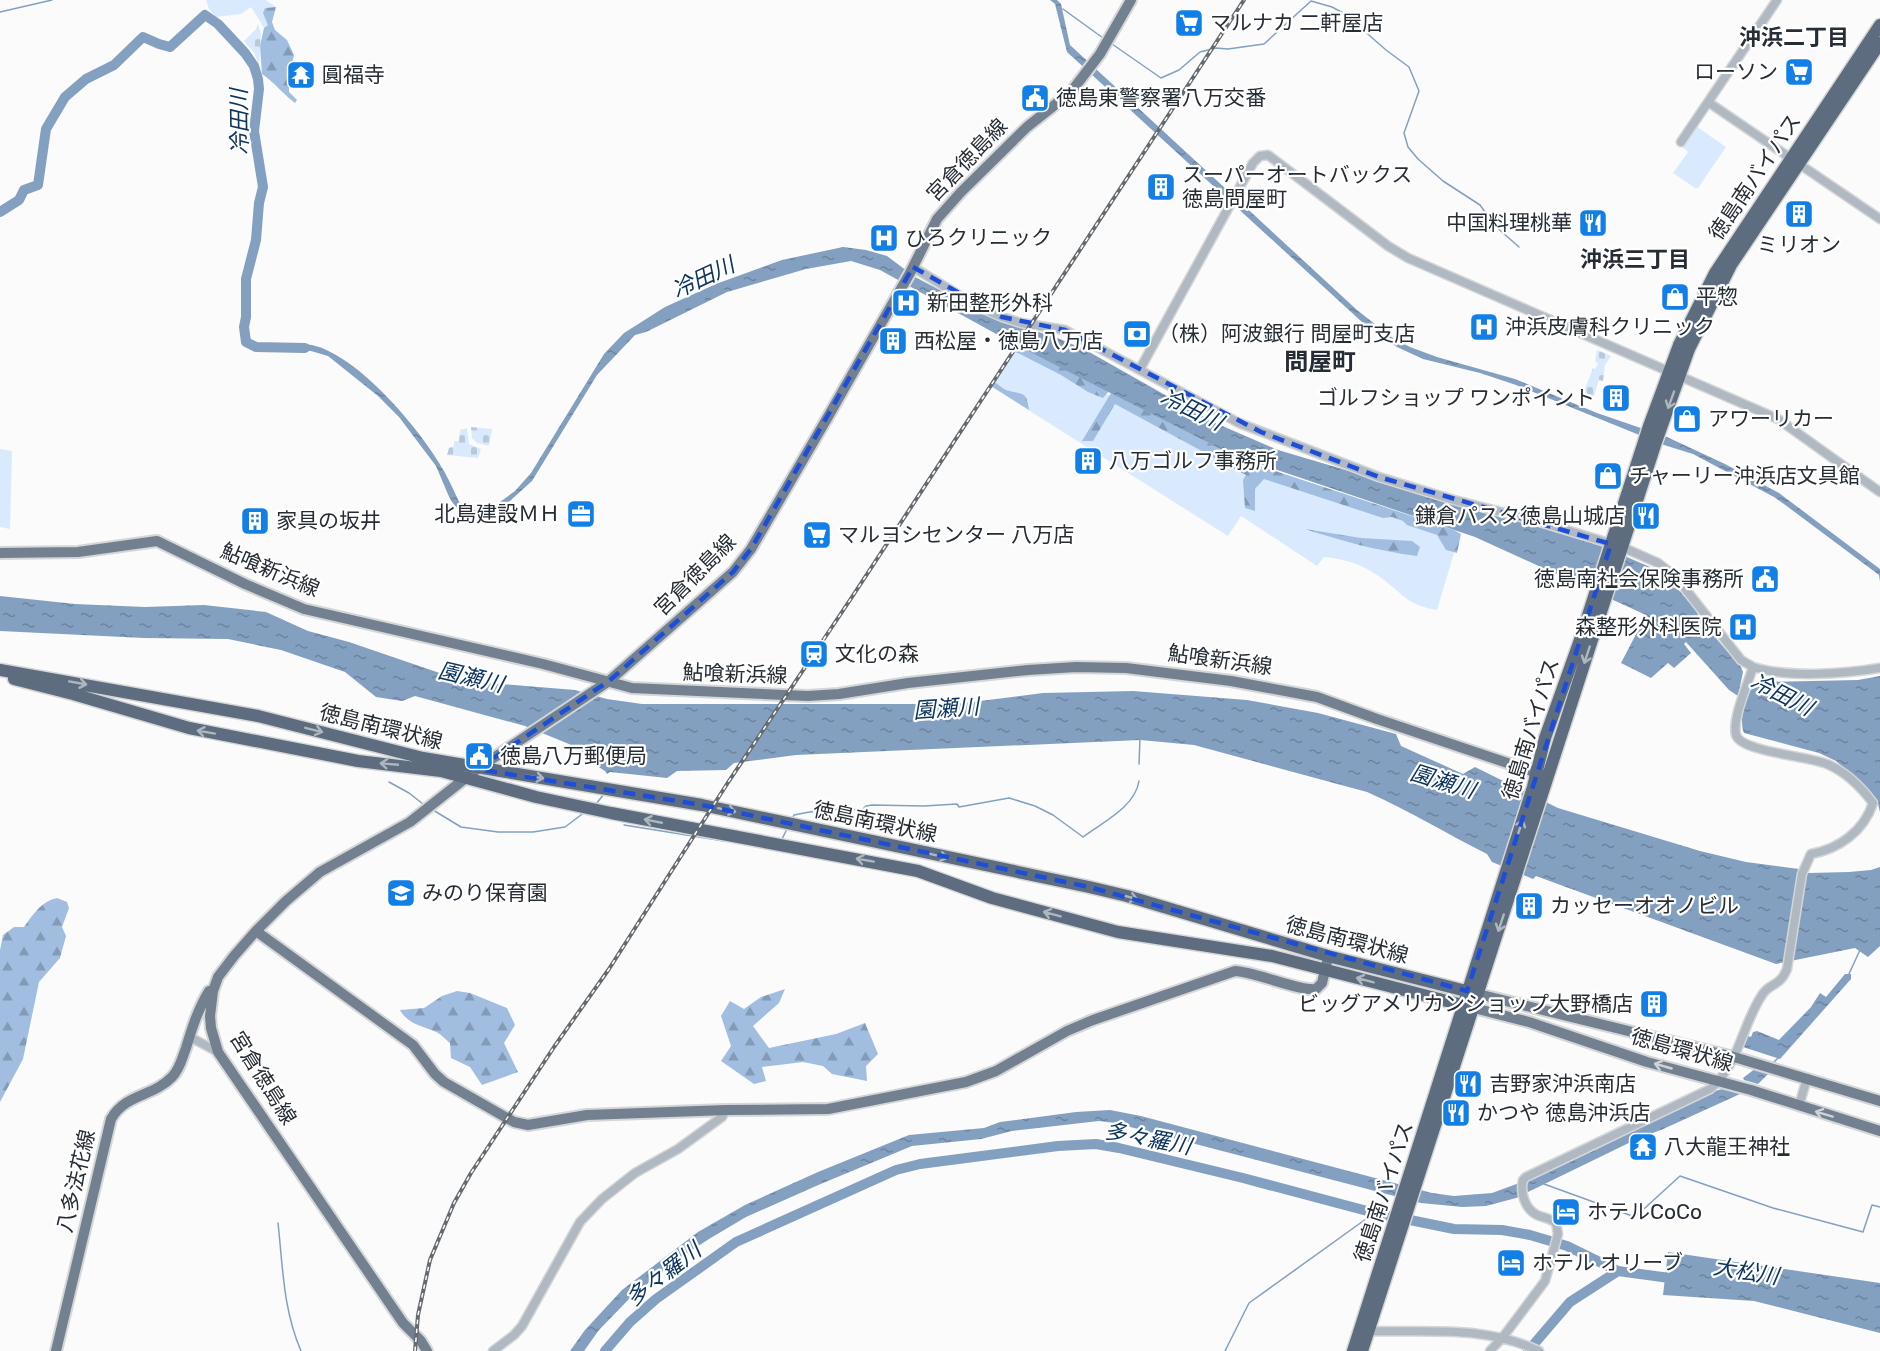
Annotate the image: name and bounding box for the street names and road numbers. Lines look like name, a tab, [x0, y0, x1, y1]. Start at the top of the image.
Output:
street label: 徳島南バイパス	[1703, 109, 1806, 244]
street label: 宮倉徳島線	[921, 113, 1012, 206]
street label: 宮倉徳島線	[649, 529, 741, 621]
street label: 鮎喰新浜線	[217, 538, 323, 602]
street label: 鮎喰新浜線	[1166, 640, 1274, 679]
street label: 徳島南バイパス	[1497, 655, 1564, 803]
street label: 鮎喰新浜線	[682, 659, 788, 688]
street label: 徳島南環状線	[317, 699, 445, 754]
street label: 徳島南環状線	[811, 796, 939, 847]
street label: 徳島南環状線	[1283, 911, 1411, 968]
street label: 徳島環状線	[1628, 1023, 1736, 1076]
street label: 宮倉徳島線	[225, 1027, 302, 1129]
street label: 徳島南バイパス	[1349, 1118, 1418, 1265]
street label: 八多法花線	[52, 1127, 100, 1235]

